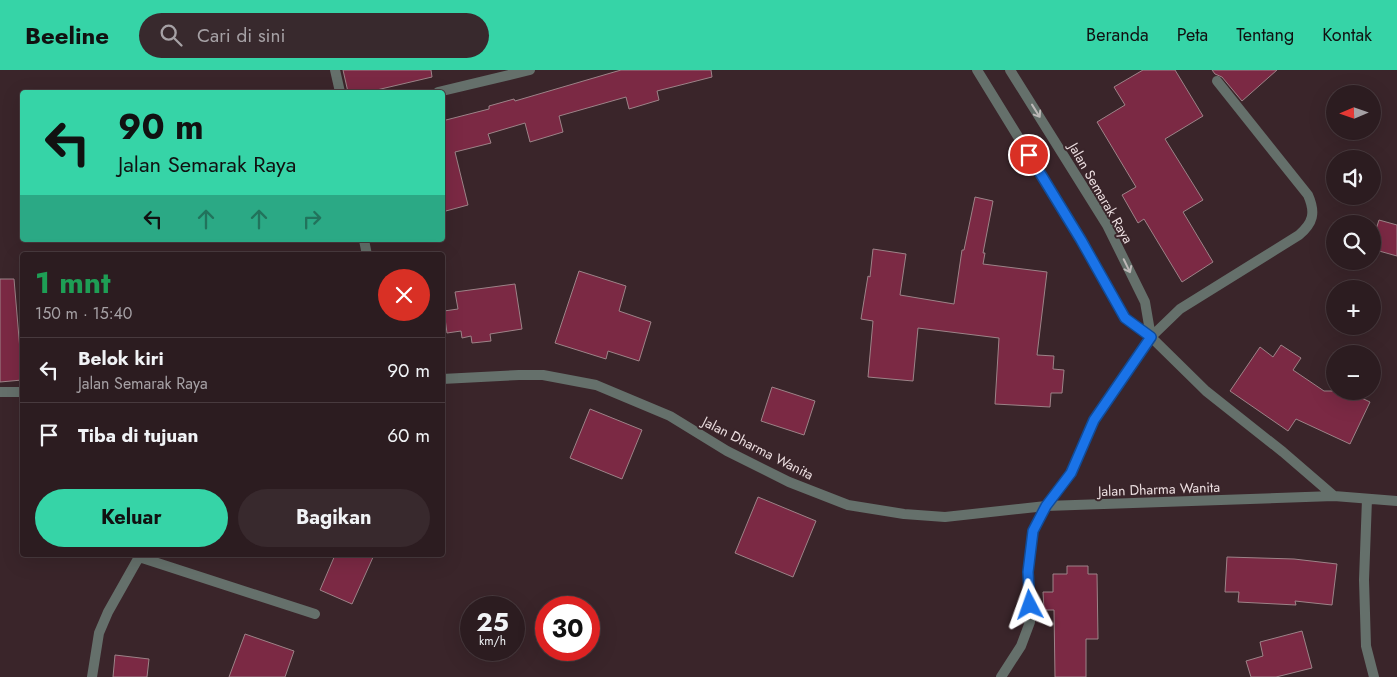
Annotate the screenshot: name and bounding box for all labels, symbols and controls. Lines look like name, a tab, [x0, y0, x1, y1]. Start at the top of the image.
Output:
search box	[139, 13, 489, 58]
text: Beeline	[25, 18, 109, 53]
icon: search	[157, 21, 185, 49]
text: Cari di sini	[197, 22, 285, 49]
text: Beranda	[1086, 22, 1149, 48]
text: Peta	[1177, 22, 1208, 48]
text: Tentang	[1236, 22, 1294, 48]
text: Kontak	[1322, 22, 1372, 48]
north arrow	[1326, 85, 1381, 140]
map controls	[1326, 85, 1381, 400]
text: 90 m	[118, 102, 204, 152]
one-way arrow	[1031, 104, 1041, 118]
icon: left	[35, 110, 100, 175]
pin	[1008, 134, 1050, 176]
street label: Jalan Semarak Raya	[1063, 137, 1138, 247]
icon: arrive	[1015, 141, 1043, 169]
text: Jalan Semarak Raya	[118, 148, 296, 180]
button: sound	[1326, 150, 1381, 205]
icon: left	[139, 205, 167, 233]
icon: ahead	[192, 205, 220, 233]
icon: ahead	[245, 205, 273, 233]
icon: right	[298, 205, 326, 233]
button: search	[1326, 215, 1381, 270]
one-way arrow	[1122, 259, 1132, 274]
text: 1 mnt	[35, 261, 111, 304]
button: close	[378, 269, 430, 321]
button: +	[1326, 280, 1381, 335]
text: 150 m · 15:40	[35, 302, 132, 325]
text: Belok kiri	[78, 345, 164, 372]
button: −	[1326, 345, 1381, 400]
icon: left	[35, 356, 63, 384]
text: 90 m	[387, 357, 430, 384]
text: Jalan Semarak Raya	[78, 372, 208, 395]
street label: Jalan Dharma Wanita	[697, 410, 817, 485]
icon: arrive	[35, 421, 63, 449]
text: Tiba di tujuan	[78, 422, 198, 449]
text: 60 m	[387, 422, 430, 449]
street label: Jalan Dharma Wanita	[1096, 477, 1220, 501]
button: Keluar	[35, 489, 228, 547]
button: Bagikan	[238, 489, 430, 547]
position arrow	[1003, 578, 1055, 630]
speed limit sign: 30	[535, 596, 600, 661]
text: 25	[476, 604, 509, 640]
text: km/h	[479, 632, 506, 650]

